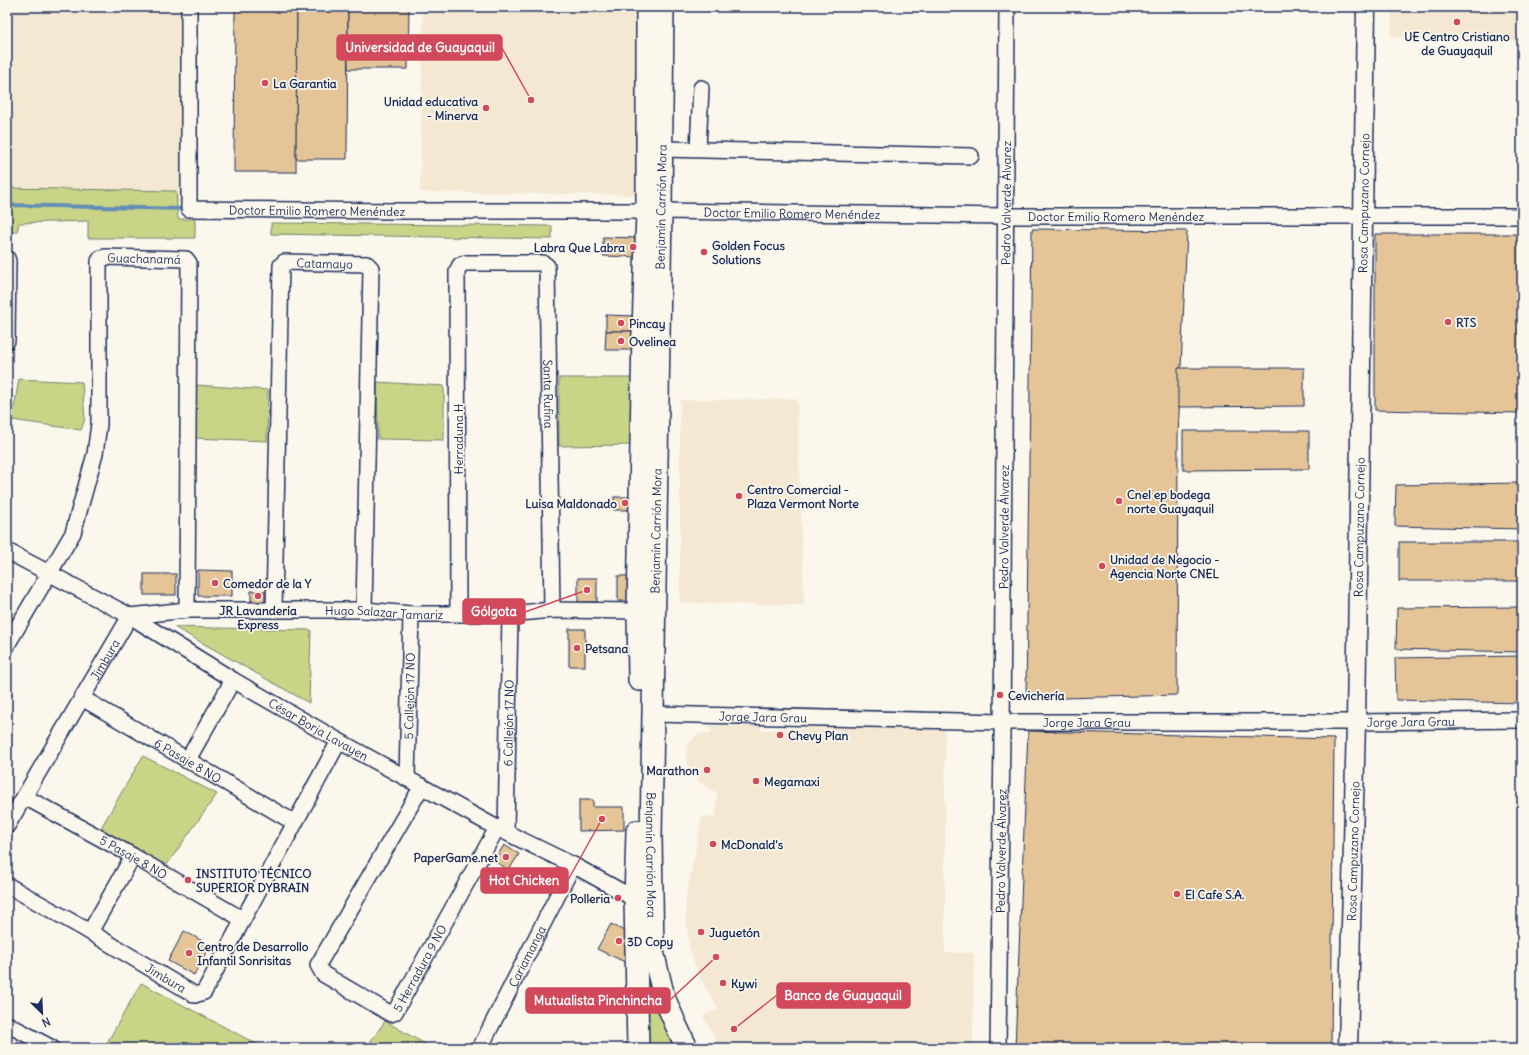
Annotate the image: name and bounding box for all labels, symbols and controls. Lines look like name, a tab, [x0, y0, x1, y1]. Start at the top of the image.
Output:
marker: UE Centro Cristiano de Guayaquil	[1452, 17, 1462, 27]
place label: UE Centro Cristiano de Guayaquil	[1404, 29, 1510, 59]
callout: Universidad de Guayaquil	[337, 35, 502, 60]
text: Universidad de Guayaquil	[345, 39, 495, 56]
place label: La Garantia	[273, 76, 337, 91]
marker: La Garantia	[260, 78, 270, 88]
place label: Unidad educativa - Minerva	[384, 94, 478, 123]
marker: Unidad educativa - Minerva	[481, 103, 491, 113]
street label: Rosa Campuzano Cornejo	[1355, 133, 1372, 273]
street label: Pedro Valverde Álvarez	[998, 140, 1014, 265]
street label: Benjamín Carrión Mora	[652, 144, 670, 270]
street label: Doctor Emilio Romero Menéndez	[229, 202, 406, 219]
street label: Doctor Emilio Romero Menéndez	[704, 204, 881, 222]
street label: Doctor Emilio Romero Menéndez	[1028, 209, 1205, 224]
place label: Golden Focus Solutions	[712, 238, 785, 267]
place label: Labra Que Labra	[534, 240, 625, 255]
marker: Labra Que Labra	[628, 242, 638, 252]
marker: Golden Focus Solutions	[699, 247, 709, 257]
street label: Guachanamá	[107, 250, 181, 266]
street label: Catamayo	[296, 255, 353, 271]
place label: RTS	[1456, 315, 1477, 330]
place label: Pincay	[629, 316, 666, 332]
marker: RTS	[1443, 317, 1453, 327]
marker: Pincay	[616, 318, 626, 328]
place label: Ovelinea	[629, 334, 676, 349]
marker: Ovelinea	[616, 336, 626, 346]
street label: Santa Rufina	[541, 359, 557, 429]
street label: Herraduna H	[451, 403, 466, 474]
street label: Rosa Campuzano Cornejo	[1350, 457, 1367, 597]
street label: Pedro Valverde Álvarez	[996, 464, 1011, 589]
street label: Benjamín Carrión Mora	[647, 468, 665, 594]
place label: Centro Comercial - Plaza Vermont Norte	[747, 482, 859, 511]
place label: Cnel ep bodega norte Guayaquil	[1127, 487, 1214, 517]
marker: Centro Comercial - Plaza Vermont Norte	[734, 491, 744, 501]
place label: Luisa Maldonado	[525, 496, 617, 511]
marker: Cnel ep bodega norte Guayaquil	[1114, 496, 1124, 506]
marker: Luisa Maldonado	[620, 498, 630, 508]
place label: Unidad de Negocio - Agencia Norte CNEL	[1110, 552, 1220, 582]
marker: Unidad de Negocio - Agencia Norte CNEL	[1097, 561, 1107, 571]
place label: Comedor de la Y	[223, 576, 312, 591]
marker: Comedor de la Y	[210, 578, 220, 588]
marker: JR Lavandería Express	[253, 591, 263, 601]
callout: Gólgota	[463, 599, 525, 624]
place label: JR Lavandería Express	[219, 603, 297, 633]
street label: Hugo Salazar Tamariz	[325, 603, 444, 622]
text: Gólgota	[471, 603, 518, 620]
street label: Jimbura	[87, 636, 122, 683]
place label: Petsana	[585, 641, 629, 656]
marker: Petsana	[572, 643, 582, 653]
street label: 5 Callejón 17 NO	[400, 653, 418, 740]
street label: 6 Callejón 17 NO	[500, 680, 516, 767]
place label: Cevichería	[1008, 688, 1065, 703]
marker: Cevichería	[995, 690, 1005, 700]
street label: César Borja Lavayen	[266, 695, 371, 763]
street label: Jorge Jara Grau	[719, 708, 807, 725]
street label: Jorge Jara Grau	[1367, 713, 1455, 729]
street label: Jorge Jara Grau	[1043, 715, 1131, 730]
place label: Chevy Plan	[788, 728, 849, 744]
marker: Chevy Plan	[775, 730, 785, 740]
street label: 6 Pasaje 8 NO	[152, 735, 224, 786]
place label: Marathon	[646, 763, 699, 778]
marker: Marathon	[702, 765, 712, 775]
place label: Megamaxi	[764, 774, 820, 790]
marker: Megamaxi	[751, 776, 761, 786]
street label: Rosa Campuzano Cornejo	[1344, 781, 1362, 921]
street label: Pedro Valverde Álvarez	[992, 788, 1009, 913]
street label: Benjamín Carrión Mora	[643, 792, 660, 918]
street label: 5 Pasaje 8 NO	[97, 832, 170, 882]
place label: McDonald's	[721, 837, 784, 852]
marker: McDonald's	[708, 839, 718, 849]
place label: PaperGame.net	[414, 850, 499, 866]
marker: PaperGame.net	[501, 852, 511, 862]
place label: INSTITUTO TÉCNICO SUPERIOR DYBRAIN	[196, 866, 312, 895]
callout: Hot Chicken	[481, 868, 568, 893]
text: Hot Chicken	[489, 872, 560, 889]
marker: INSTITUTO TÉCNICO SUPERIOR DYBRAIN	[183, 875, 193, 885]
place label: El Cafe S.A.	[1185, 887, 1245, 902]
marker: El Cafe S.A.	[1172, 889, 1182, 899]
place label: Polleria	[570, 891, 610, 906]
marker: Polleria	[613, 893, 623, 903]
street label: 5 Herradura 9 NO	[389, 922, 450, 1014]
street label: Cariamanga	[505, 923, 549, 989]
place label: Juguetón	[709, 925, 760, 941]
marker: Juguetón	[696, 927, 706, 937]
place label: 3D Copy	[627, 934, 674, 950]
marker: 3D Copy	[614, 936, 624, 946]
place label: Centro de Desarrollo Infantil Sonrisitas	[197, 939, 309, 968]
marker: Centro de Desarrollo Infantil Sonrisitas	[184, 948, 194, 958]
street label: Jimbura	[143, 960, 189, 996]
place label: Kywi	[731, 976, 758, 992]
marker: Kywi	[718, 978, 728, 988]
callout: Banco de Guayaquil	[777, 983, 910, 1008]
text: Banco de Guayaquil	[784, 987, 902, 1004]
callout: Mutualista Pinchincha	[526, 988, 670, 1013]
text: Mutualista Pinchincha	[534, 992, 663, 1009]
north arrow	[22, 993, 62, 1033]
text: N	[40, 1014, 52, 1030]

